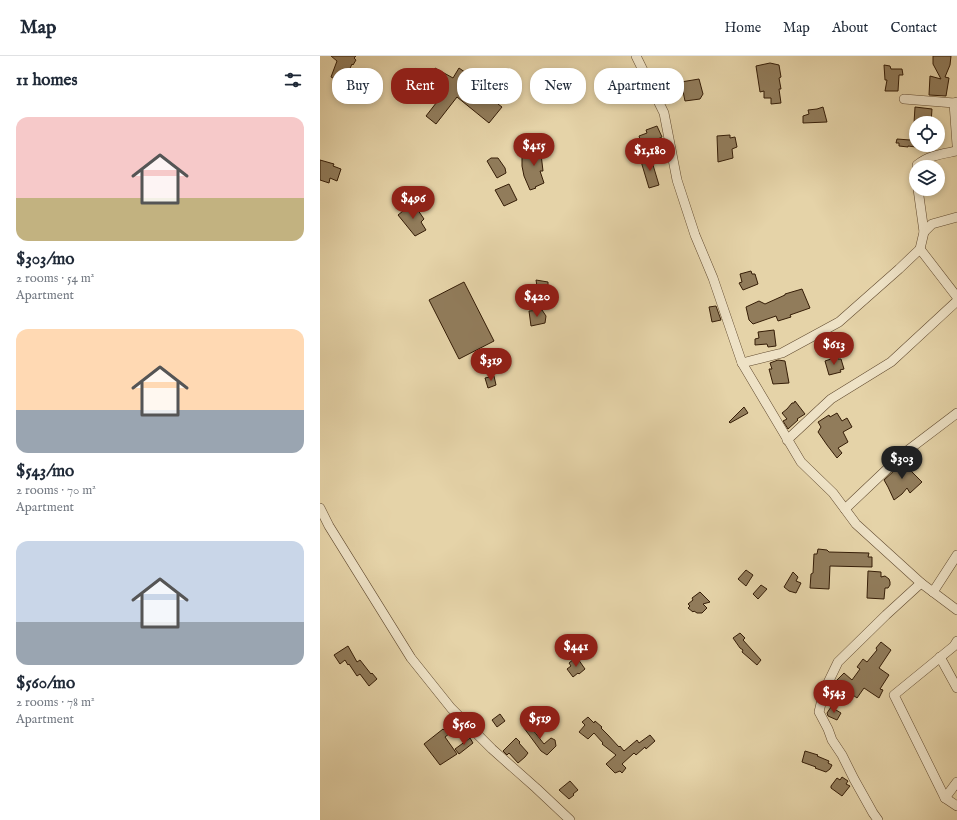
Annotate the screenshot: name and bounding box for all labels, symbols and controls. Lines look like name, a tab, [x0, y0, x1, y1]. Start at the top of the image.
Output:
text: Map	[20, 16, 56, 40]
text: Home	[725, 19, 761, 37]
text: Map	[783, 19, 810, 37]
text: About	[832, 19, 868, 37]
text: Contact	[890, 19, 937, 37]
chip: Buy	[332, 68, 383, 104]
chip: Rent	[391, 68, 449, 104]
chip: Filters	[457, 68, 522, 104]
chip: New	[530, 68, 586, 104]
chip: Apartment	[594, 68, 684, 104]
icon: filters	[282, 69, 304, 91]
text: 11 homes	[16, 70, 77, 91]
map controls	[909, 116, 945, 196]
button: locate	[909, 116, 945, 152]
pin: $415	[510, 133, 558, 167]
text: $415	[522, 137, 546, 154]
pin: $1,180	[617, 138, 683, 172]
text: $1,180	[634, 142, 666, 159]
icon: home	[124, 143, 196, 215]
button: layers	[909, 160, 945, 196]
pin: $496	[389, 186, 437, 220]
text: $496	[401, 190, 425, 207]
text: $303/mo	[16, 249, 75, 270]
text: 2 rooms · 54 m²	[16, 270, 94, 287]
pin: $420	[513, 284, 561, 318]
text: Apartment	[16, 287, 74, 304]
text: $420	[524, 288, 550, 305]
pin: $613	[810, 332, 858, 366]
text: $613	[823, 336, 845, 353]
pin: $319	[467, 348, 515, 382]
text: $319	[480, 352, 502, 369]
icon: home	[124, 355, 196, 427]
pin: $303	[878, 446, 926, 480]
text: $303	[890, 450, 914, 467]
text: $543/mo	[16, 461, 74, 482]
text: 2 rooms · 70 m²	[16, 482, 96, 499]
text: Apartment	[16, 499, 74, 516]
icon: home	[124, 567, 196, 639]
pin: $441	[552, 634, 600, 668]
text: $441	[564, 638, 588, 655]
text: $560/mo	[16, 673, 75, 694]
pin: $543	[810, 680, 858, 714]
text: $543	[822, 684, 846, 701]
text: 2 rooms · 78 m²	[16, 694, 95, 711]
pin: $519	[516, 706, 564, 740]
text: $519	[529, 710, 551, 727]
text: Apartment	[16, 711, 74, 728]
pin: $560	[440, 712, 488, 746]
text: $560	[452, 716, 476, 733]

